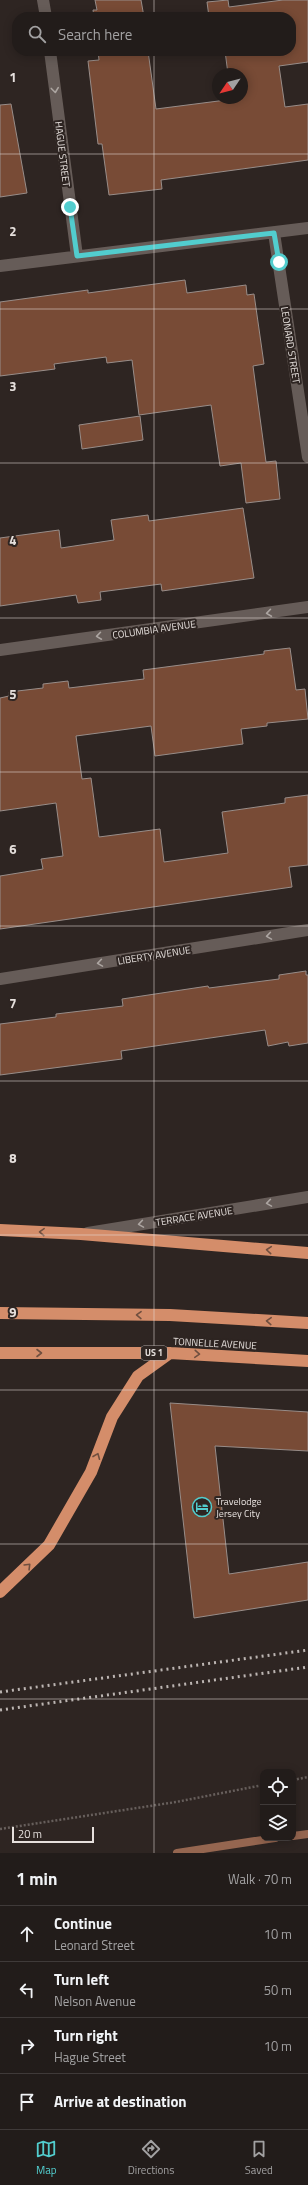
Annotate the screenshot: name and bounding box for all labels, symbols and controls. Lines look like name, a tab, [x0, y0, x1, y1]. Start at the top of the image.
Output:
search box	[12, 12, 296, 56]
icon: search	[26, 23, 48, 45]
text: Search here	[58, 23, 132, 46]
text: 1	[9, 67, 17, 87]
north arrow	[212, 68, 248, 104]
one-way arrow	[50, 87, 59, 93]
street label: HAGUE STREET	[51, 120, 74, 188]
route end	[61, 198, 79, 216]
text: 2	[9, 221, 17, 241]
route start	[270, 253, 288, 271]
street label: LEONARD STREET	[277, 306, 304, 385]
text: 3	[9, 376, 17, 396]
text: 4	[9, 530, 17, 550]
one-way arrow	[266, 608, 272, 617]
street label: COLUMBIA AVENUE	[111, 616, 197, 643]
one-way arrow	[96, 631, 102, 640]
text: 5	[9, 684, 17, 704]
text: 6	[9, 839, 17, 859]
one-way arrow	[266, 932, 273, 940]
street label: LIBERTY AVENUE	[117, 942, 192, 969]
one-way arrow	[96, 958, 103, 967]
text: 7	[9, 993, 17, 1013]
text: 8	[9, 1148, 17, 1168]
one-way arrow	[266, 1199, 273, 1207]
street label: TERRACE AVENUE	[154, 1203, 234, 1230]
one-way arrow	[138, 1219, 144, 1228]
one-way arrow	[39, 1228, 45, 1236]
one-way arrow	[266, 1245, 272, 1254]
text: 9	[9, 1302, 17, 1322]
one-way arrow	[136, 1310, 142, 1319]
one-way arrow	[266, 1316, 272, 1325]
street label: TONNELLE AVENUE	[173, 1334, 258, 1353]
road number: US 1	[141, 1346, 167, 1360]
one-way arrow	[36, 1349, 42, 1357]
one-way arrow	[194, 1350, 200, 1359]
one-way arrow	[92, 1453, 100, 1460]
place label: Travelodge Jersey City	[216, 1494, 262, 1521]
hotel icon: Travelodge Jersey City	[191, 1496, 213, 1518]
one-way arrow	[23, 1563, 31, 1570]
map controls	[260, 1769, 296, 1841]
button: locate	[260, 1769, 296, 1805]
button: layers	[260, 1805, 296, 1841]
scale bar	[12, 1825, 94, 1844]
text: 20 m	[18, 1826, 42, 1842]
text: 1 min	[16, 1866, 57, 1892]
text: Walk · 70 m	[228, 1869, 292, 1889]
text: Continue	[54, 1912, 112, 1935]
icon: ahead	[16, 1923, 38, 1945]
text: 10 m	[264, 1924, 292, 1944]
text: Leonard Street	[54, 1935, 135, 1955]
text: Turn left	[54, 1968, 109, 1991]
icon: left	[16, 1979, 38, 2001]
text: 50 m	[264, 1980, 292, 2000]
text: Nelson Avenue	[54, 1991, 136, 2011]
text: Turn right	[54, 2024, 118, 2047]
icon: right	[16, 2035, 38, 2057]
text: 10 m	[264, 2036, 292, 2056]
text: Hague Street	[54, 2047, 126, 2067]
text: Arrive at destination	[54, 2090, 187, 2113]
icon: arrive	[16, 2091, 38, 2113]
tab: Map	[35, 2138, 57, 2178]
tab: Directions	[128, 2138, 174, 2178]
tab: Saved	[245, 2138, 273, 2178]

